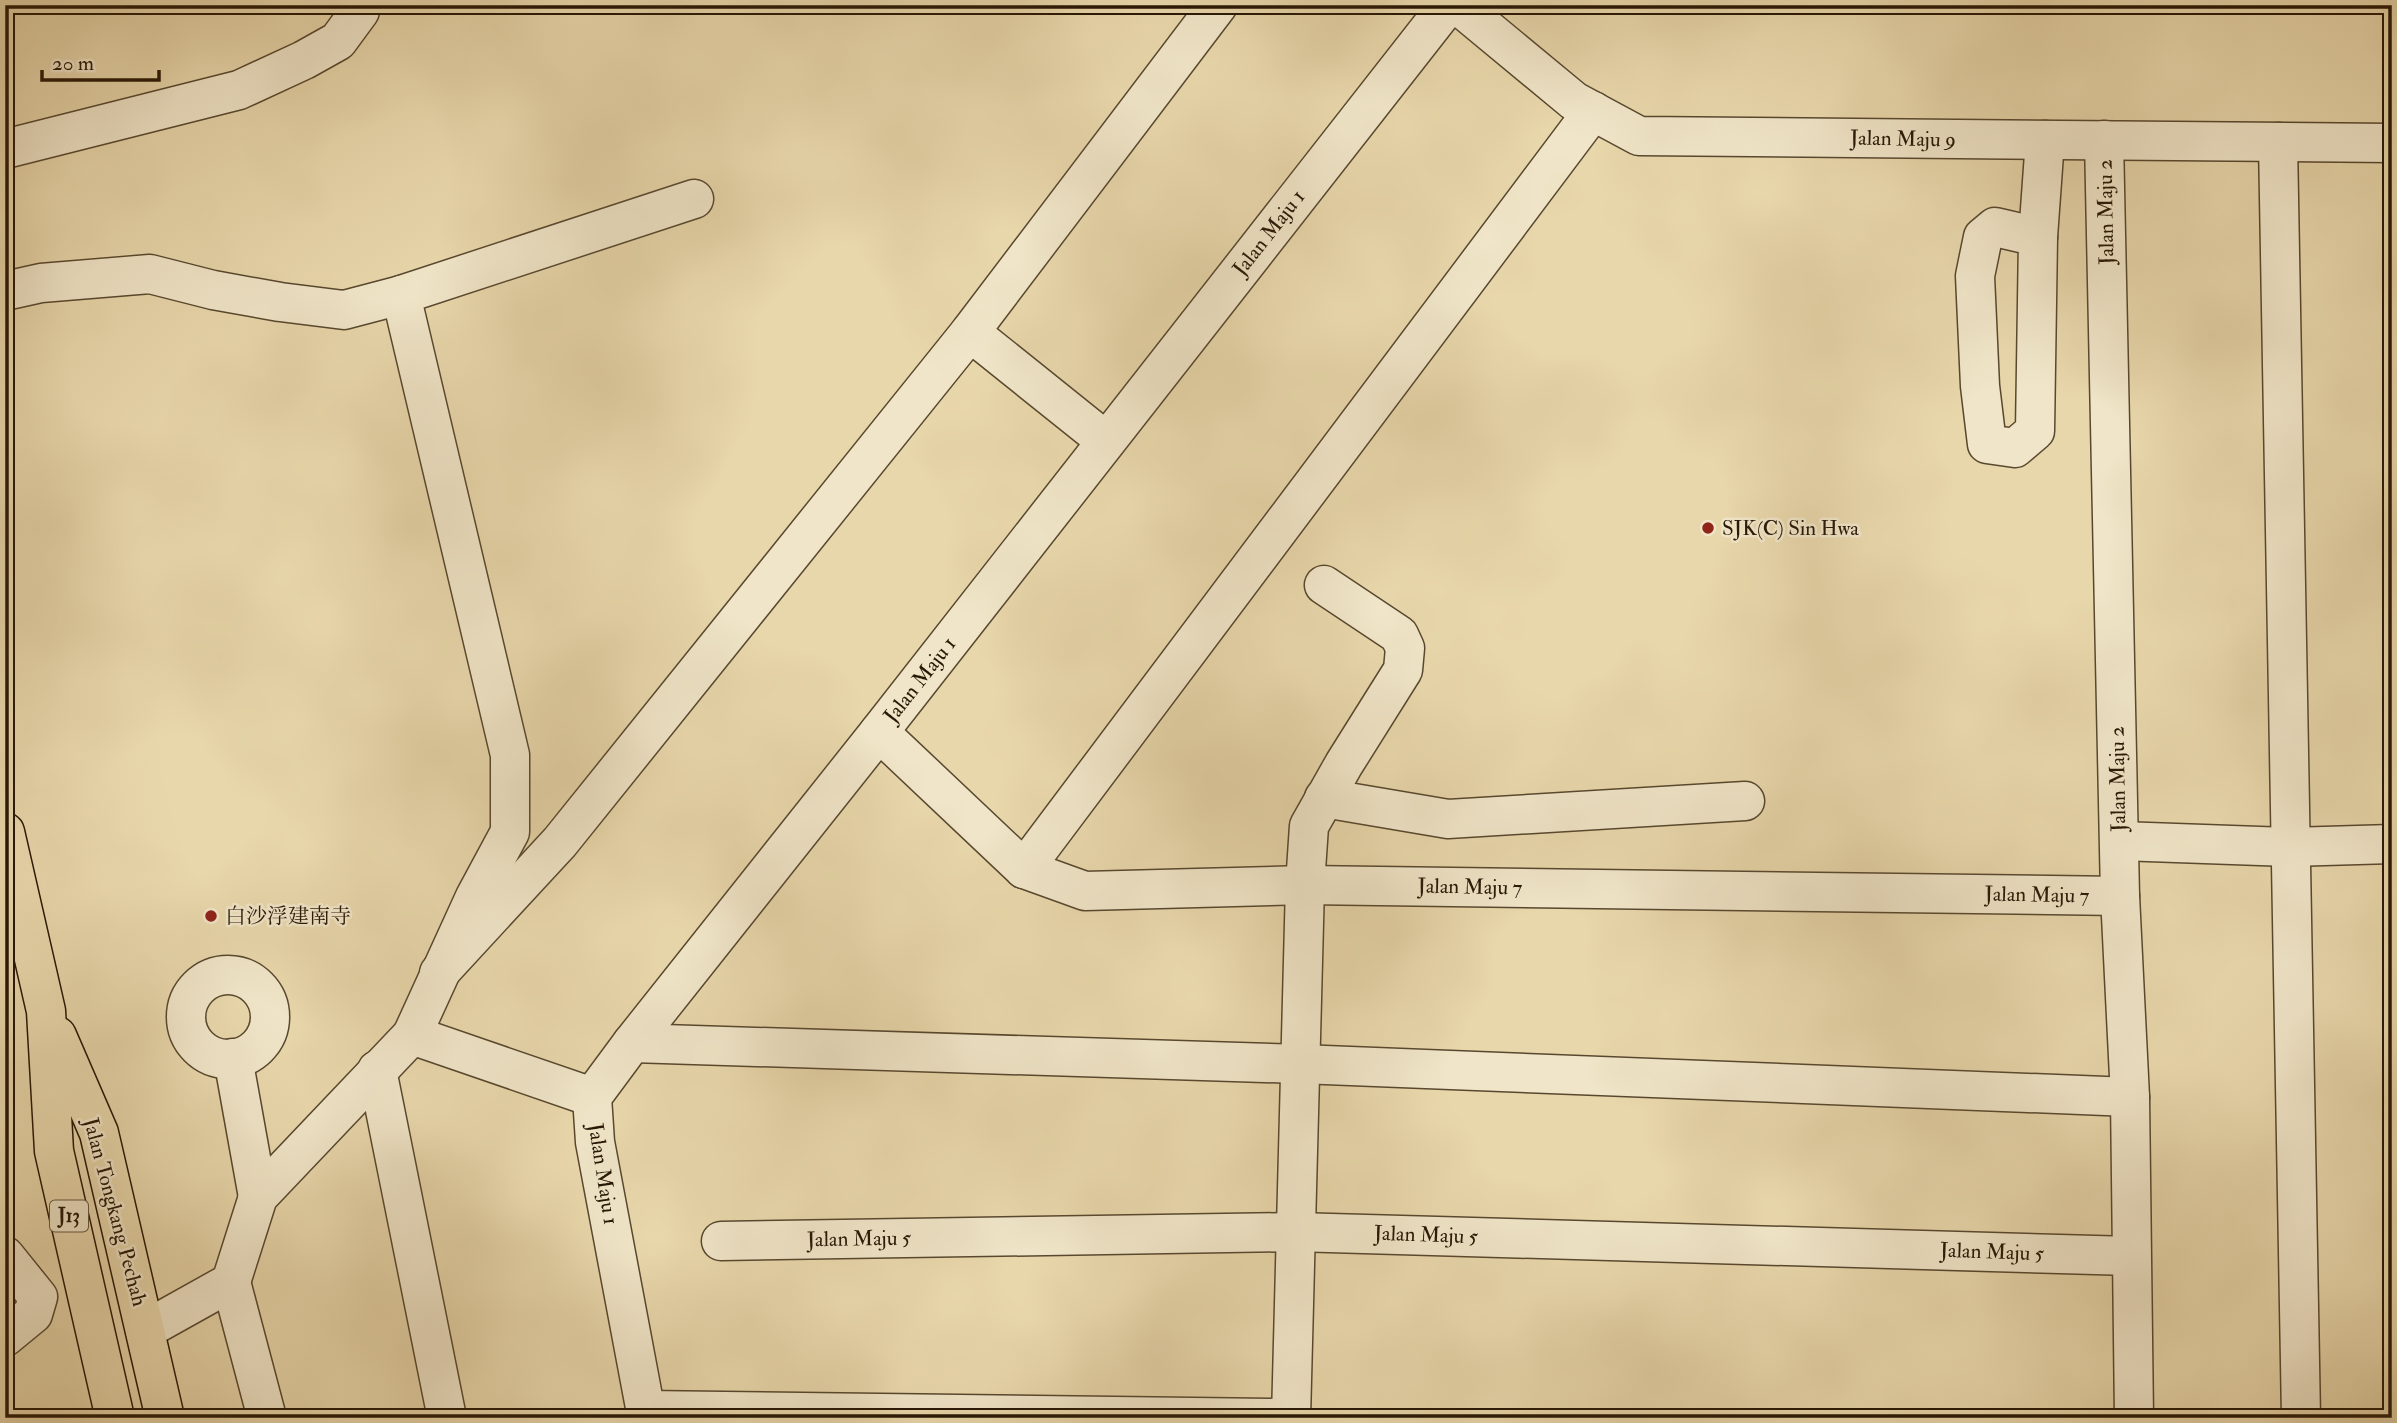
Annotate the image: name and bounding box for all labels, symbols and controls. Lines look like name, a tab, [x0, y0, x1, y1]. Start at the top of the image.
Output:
scale bar	[42, 38, 159, 82]
text: 20 m	[52, 50, 94, 77]
street label: Jalan Maju 9	[1849, 125, 1956, 153]
street label: Jalan Maju 2	[2092, 159, 2120, 266]
street label: Jalan Maju 1	[1226, 184, 1311, 282]
place label: SJK(C) Sin Hwa	[1722, 515, 1859, 542]
marker: SJK(C) Sin Hwa	[1700, 520, 1716, 536]
street label: Jalan Maju 1	[877, 631, 962, 729]
street label: Jalan Maju 2	[2104, 726, 2132, 833]
street label: Jalan Maju 7	[1416, 873, 1523, 901]
street label: Jalan Maju 7	[1983, 881, 2090, 909]
place label: 白沙浮建南寺	[225, 903, 351, 930]
marker: 白沙浮建南寺	[203, 908, 219, 924]
street label: Jalan Tongkang Pechah	[77, 1114, 153, 1309]
street label: Jalan Maju 1	[581, 1120, 624, 1227]
road number: J13	[50, 1200, 88, 1232]
street label: Jalan Maju 5	[1372, 1220, 1479, 1250]
street label: Jalan Maju 5	[806, 1225, 912, 1253]
street label: Jalan Maju 5	[1938, 1237, 2045, 1267]

